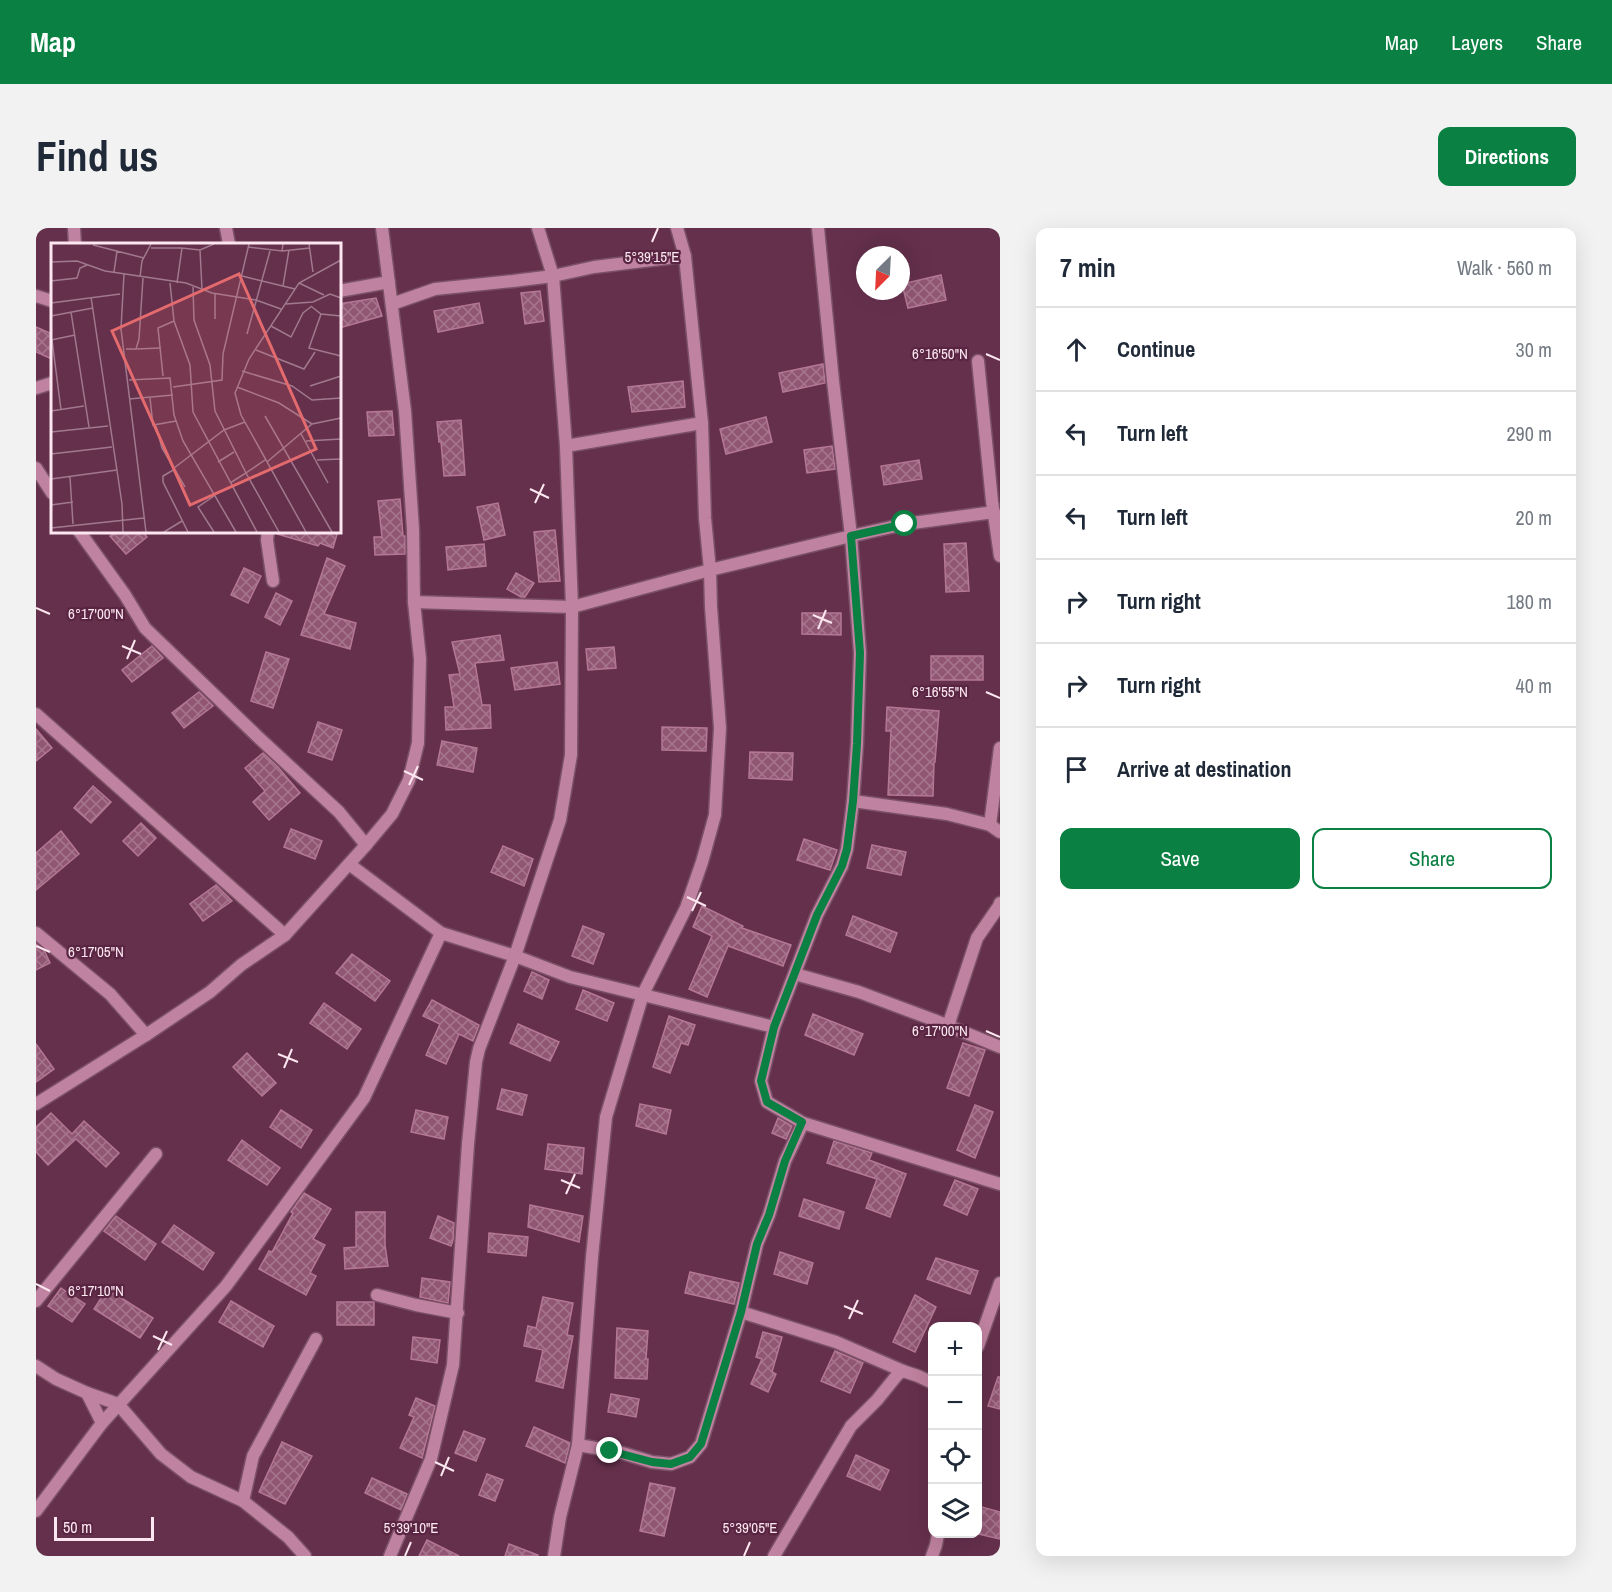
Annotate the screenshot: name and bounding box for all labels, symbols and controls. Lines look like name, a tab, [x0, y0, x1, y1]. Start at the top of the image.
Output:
text: Map	[30, 23, 76, 61]
text: Map	[1385, 28, 1418, 57]
text: Layers	[1451, 28, 1503, 57]
text: Share	[1536, 28, 1582, 57]
button: Directions	[1438, 127, 1576, 186]
text: Find us	[36, 128, 158, 184]
inset map	[51, 243, 340, 532]
text: 5°39'15"E	[624, 246, 680, 267]
north arrow	[856, 246, 910, 300]
text: 7 min	[1060, 250, 1116, 285]
text: Walk · 560 m	[1457, 254, 1552, 281]
icon: ahead	[1060, 333, 1093, 366]
text: Continue	[1117, 334, 1195, 364]
text: 30 m	[1516, 336, 1552, 363]
text: 6°16'50"N	[912, 343, 968, 364]
icon: left	[1060, 417, 1093, 450]
text: Turn left	[1117, 418, 1188, 448]
text: 290 m	[1506, 420, 1552, 447]
icon: left	[1060, 501, 1093, 534]
text: Turn left	[1117, 502, 1188, 532]
text: 20 m	[1516, 504, 1552, 531]
route start	[891, 510, 917, 536]
icon: right	[1060, 585, 1093, 618]
text: Turn right	[1117, 586, 1201, 616]
text: 180 m	[1506, 588, 1552, 615]
text: 6°17'00"N	[68, 603, 124, 624]
icon: right	[1060, 669, 1093, 702]
text: Turn right	[1117, 670, 1201, 700]
text: 40 m	[1516, 672, 1552, 699]
text: 6°16'55"N	[912, 681, 968, 702]
icon: arrive	[1060, 753, 1093, 786]
text: Arrive at destination	[1117, 754, 1291, 784]
button: Save	[1060, 828, 1300, 889]
button: Share	[1312, 828, 1552, 889]
text: 6°17'05"N	[68, 941, 124, 962]
text: 6°17'00"N	[912, 1020, 968, 1041]
text: 6°17'10"N	[68, 1280, 124, 1301]
map controls	[928, 1322, 982, 1538]
button: +	[928, 1322, 982, 1376]
button: −	[928, 1376, 982, 1430]
button: locate	[928, 1430, 982, 1484]
route end	[596, 1437, 622, 1463]
button: layers	[928, 1484, 982, 1538]
scale bar	[54, 1514, 154, 1542]
text: 50 m	[63, 1516, 92, 1538]
text: 5°39'10"E	[383, 1517, 439, 1538]
text: 5°39'05"E	[722, 1517, 778, 1538]

